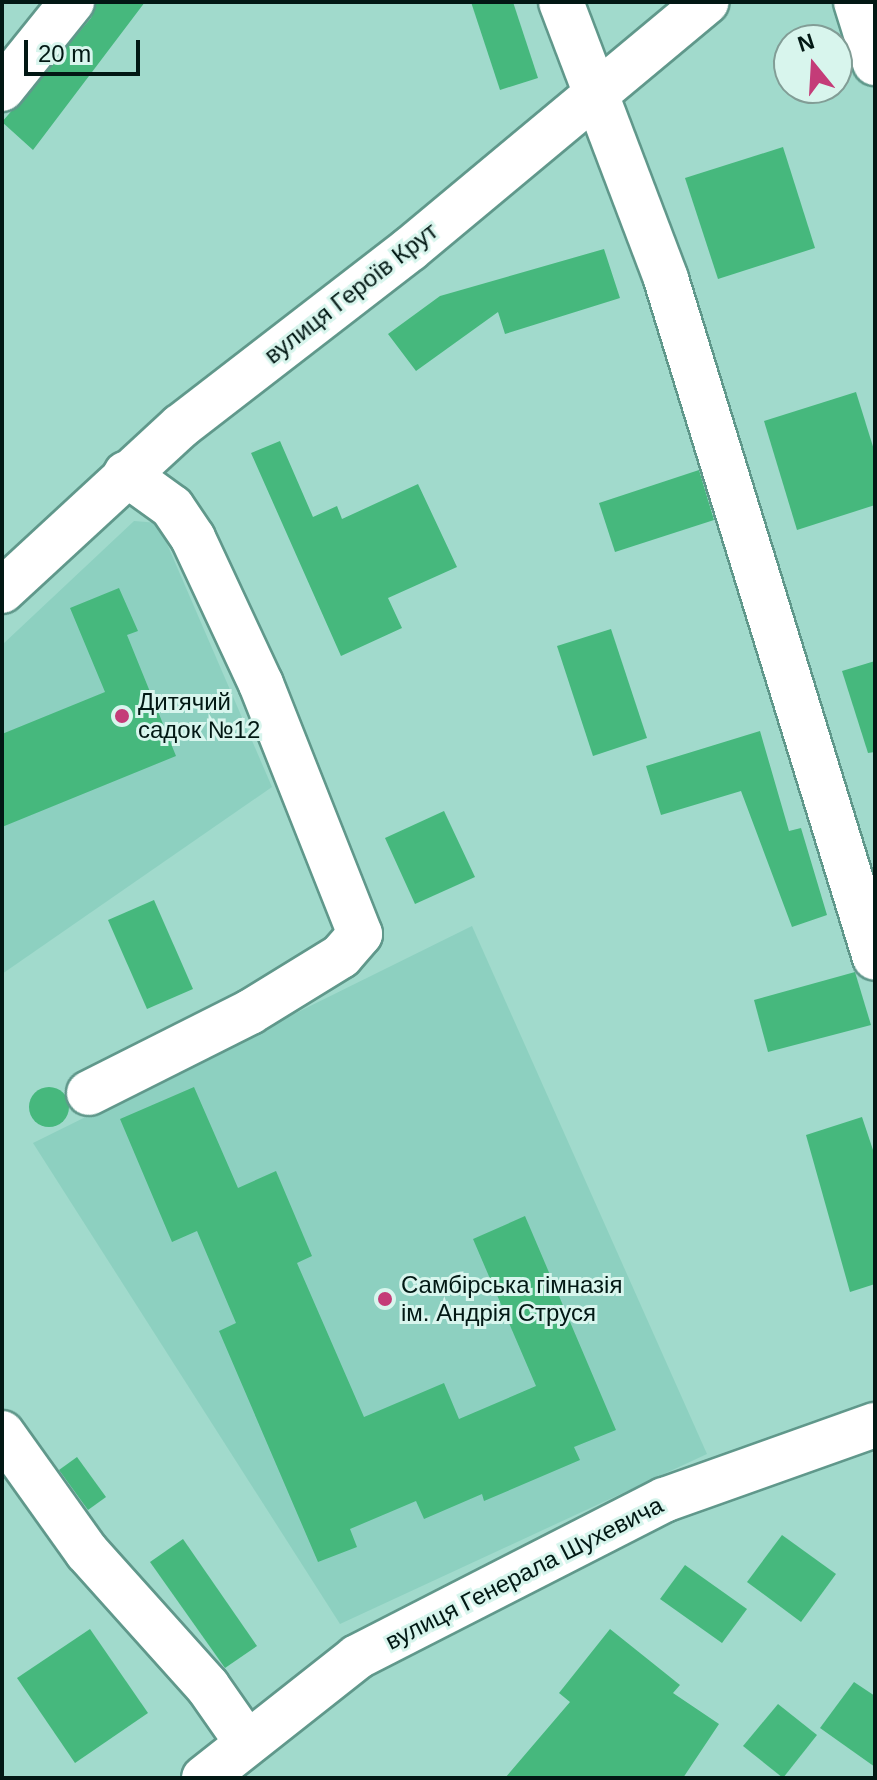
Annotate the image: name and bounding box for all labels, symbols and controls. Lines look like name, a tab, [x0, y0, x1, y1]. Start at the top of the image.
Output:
scale bar	[28, 24, 144, 74]
north arrow	[773, 24, 853, 104]
text: N	[795, 28, 817, 57]
text: 20 m	[38, 40, 91, 67]
street label: вулиця Героїв Крут	[259, 216, 443, 370]
place label: Дитячий садок №12	[138, 688, 260, 744]
marker: Дитячий садок №12	[113, 707, 131, 725]
place label: Самбірська гімназія ім. Андрія Струся	[401, 1271, 622, 1327]
marker: Самбірська гімназія ім. Андрія Струся	[376, 1290, 394, 1308]
street label: вулиця Генерала Шухевича	[380, 1490, 668, 1656]

